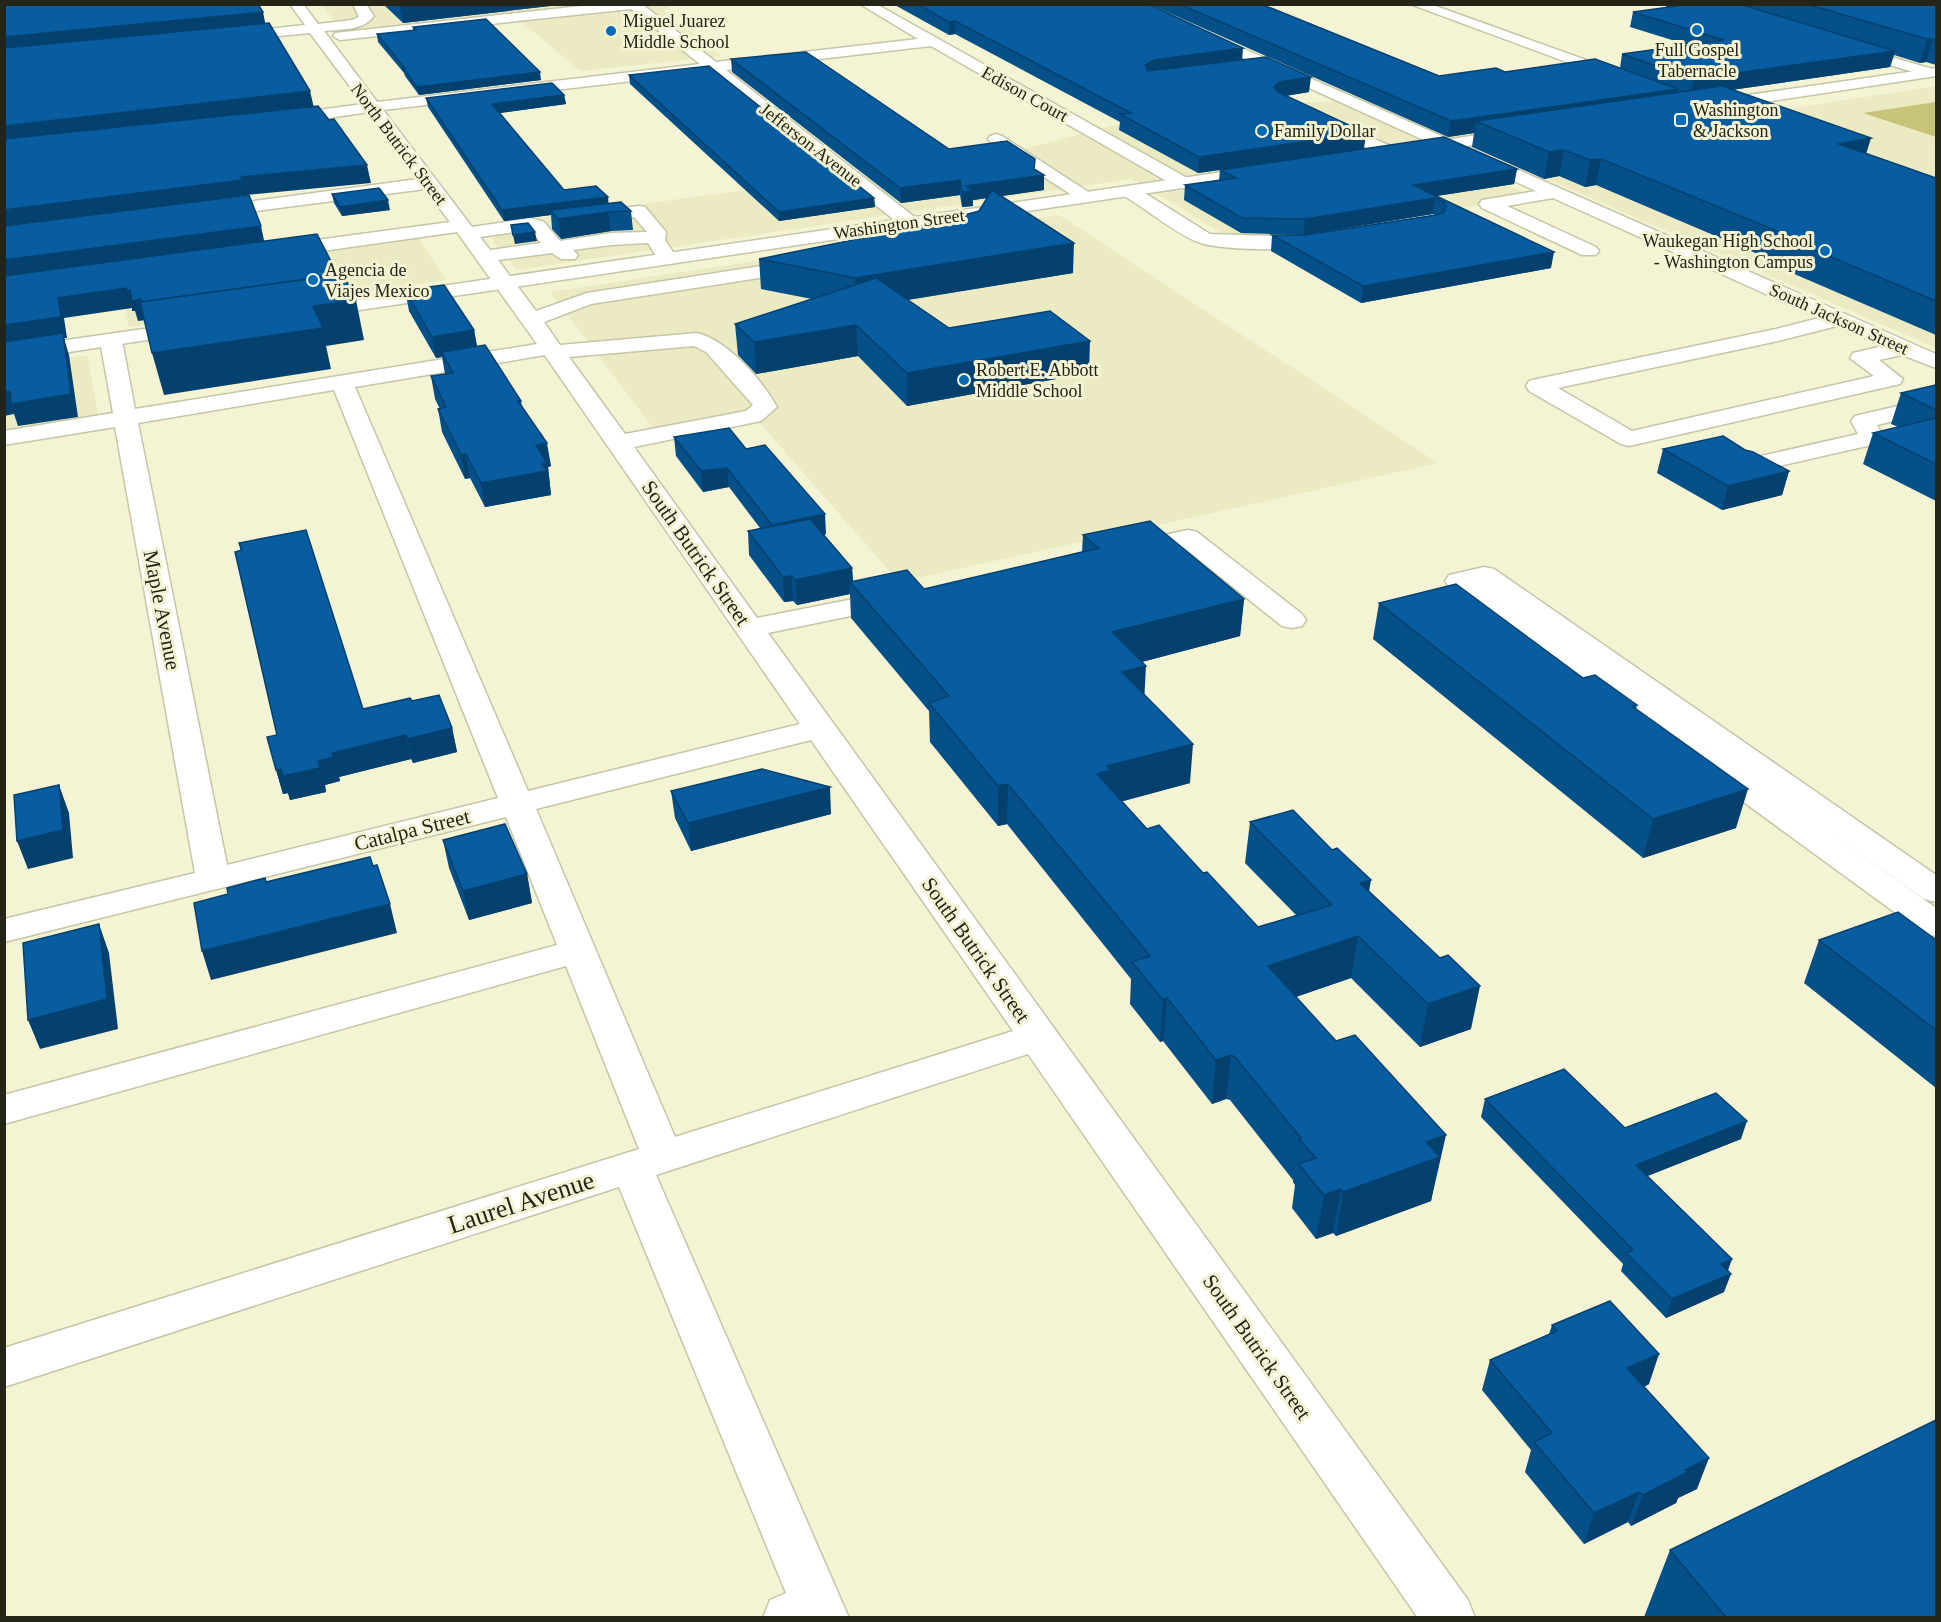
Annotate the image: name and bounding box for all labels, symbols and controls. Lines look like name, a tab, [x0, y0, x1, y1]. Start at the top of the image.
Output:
place label: Miguel Juarez Middle School	[623, 11, 730, 52]
marker: Full Gospel Tabernacle	[1690, 23, 1704, 37]
marker: Miguel Juarez Middle School	[604, 24, 618, 38]
place label: Full Gospel Tabernacle	[1655, 40, 1739, 81]
street label: Edison Court	[978, 62, 1072, 126]
street label: North Butrick Street	[347, 79, 451, 209]
street label: Jefferson Avenue	[756, 99, 866, 191]
place label: Washington & Jackson	[1693, 100, 1779, 141]
marker: Washington & Jackson	[1674, 113, 1688, 127]
place label: Family Dollar	[1274, 121, 1376, 141]
marker: Family Dollar	[1255, 124, 1269, 138]
street label: Washington Street	[832, 205, 966, 243]
place label: Waukegan High School - Washington Campus	[1642, 231, 1813, 272]
marker: Waukegan High School - Washington Campus	[1818, 244, 1832, 258]
place label: Agencia de Viajes Mexico	[325, 260, 429, 301]
marker: Agencia de Viajes Mexico	[306, 273, 320, 287]
street label: South Jackson Street	[1766, 279, 1912, 359]
place label: Robert E. Abbott Middle School	[976, 360, 1099, 401]
marker: Robert E. Abbott Middle School	[957, 373, 971, 387]
street label: South Butrick Street	[637, 476, 755, 630]
street label: Maple Avenue	[139, 548, 185, 672]
street label: Catalpa Street	[352, 804, 472, 856]
street label: South Butrick Street	[917, 873, 1035, 1027]
street label: Laurel Avenue	[444, 1165, 598, 1240]
street label: South Butrick Street	[1198, 1270, 1316, 1424]

